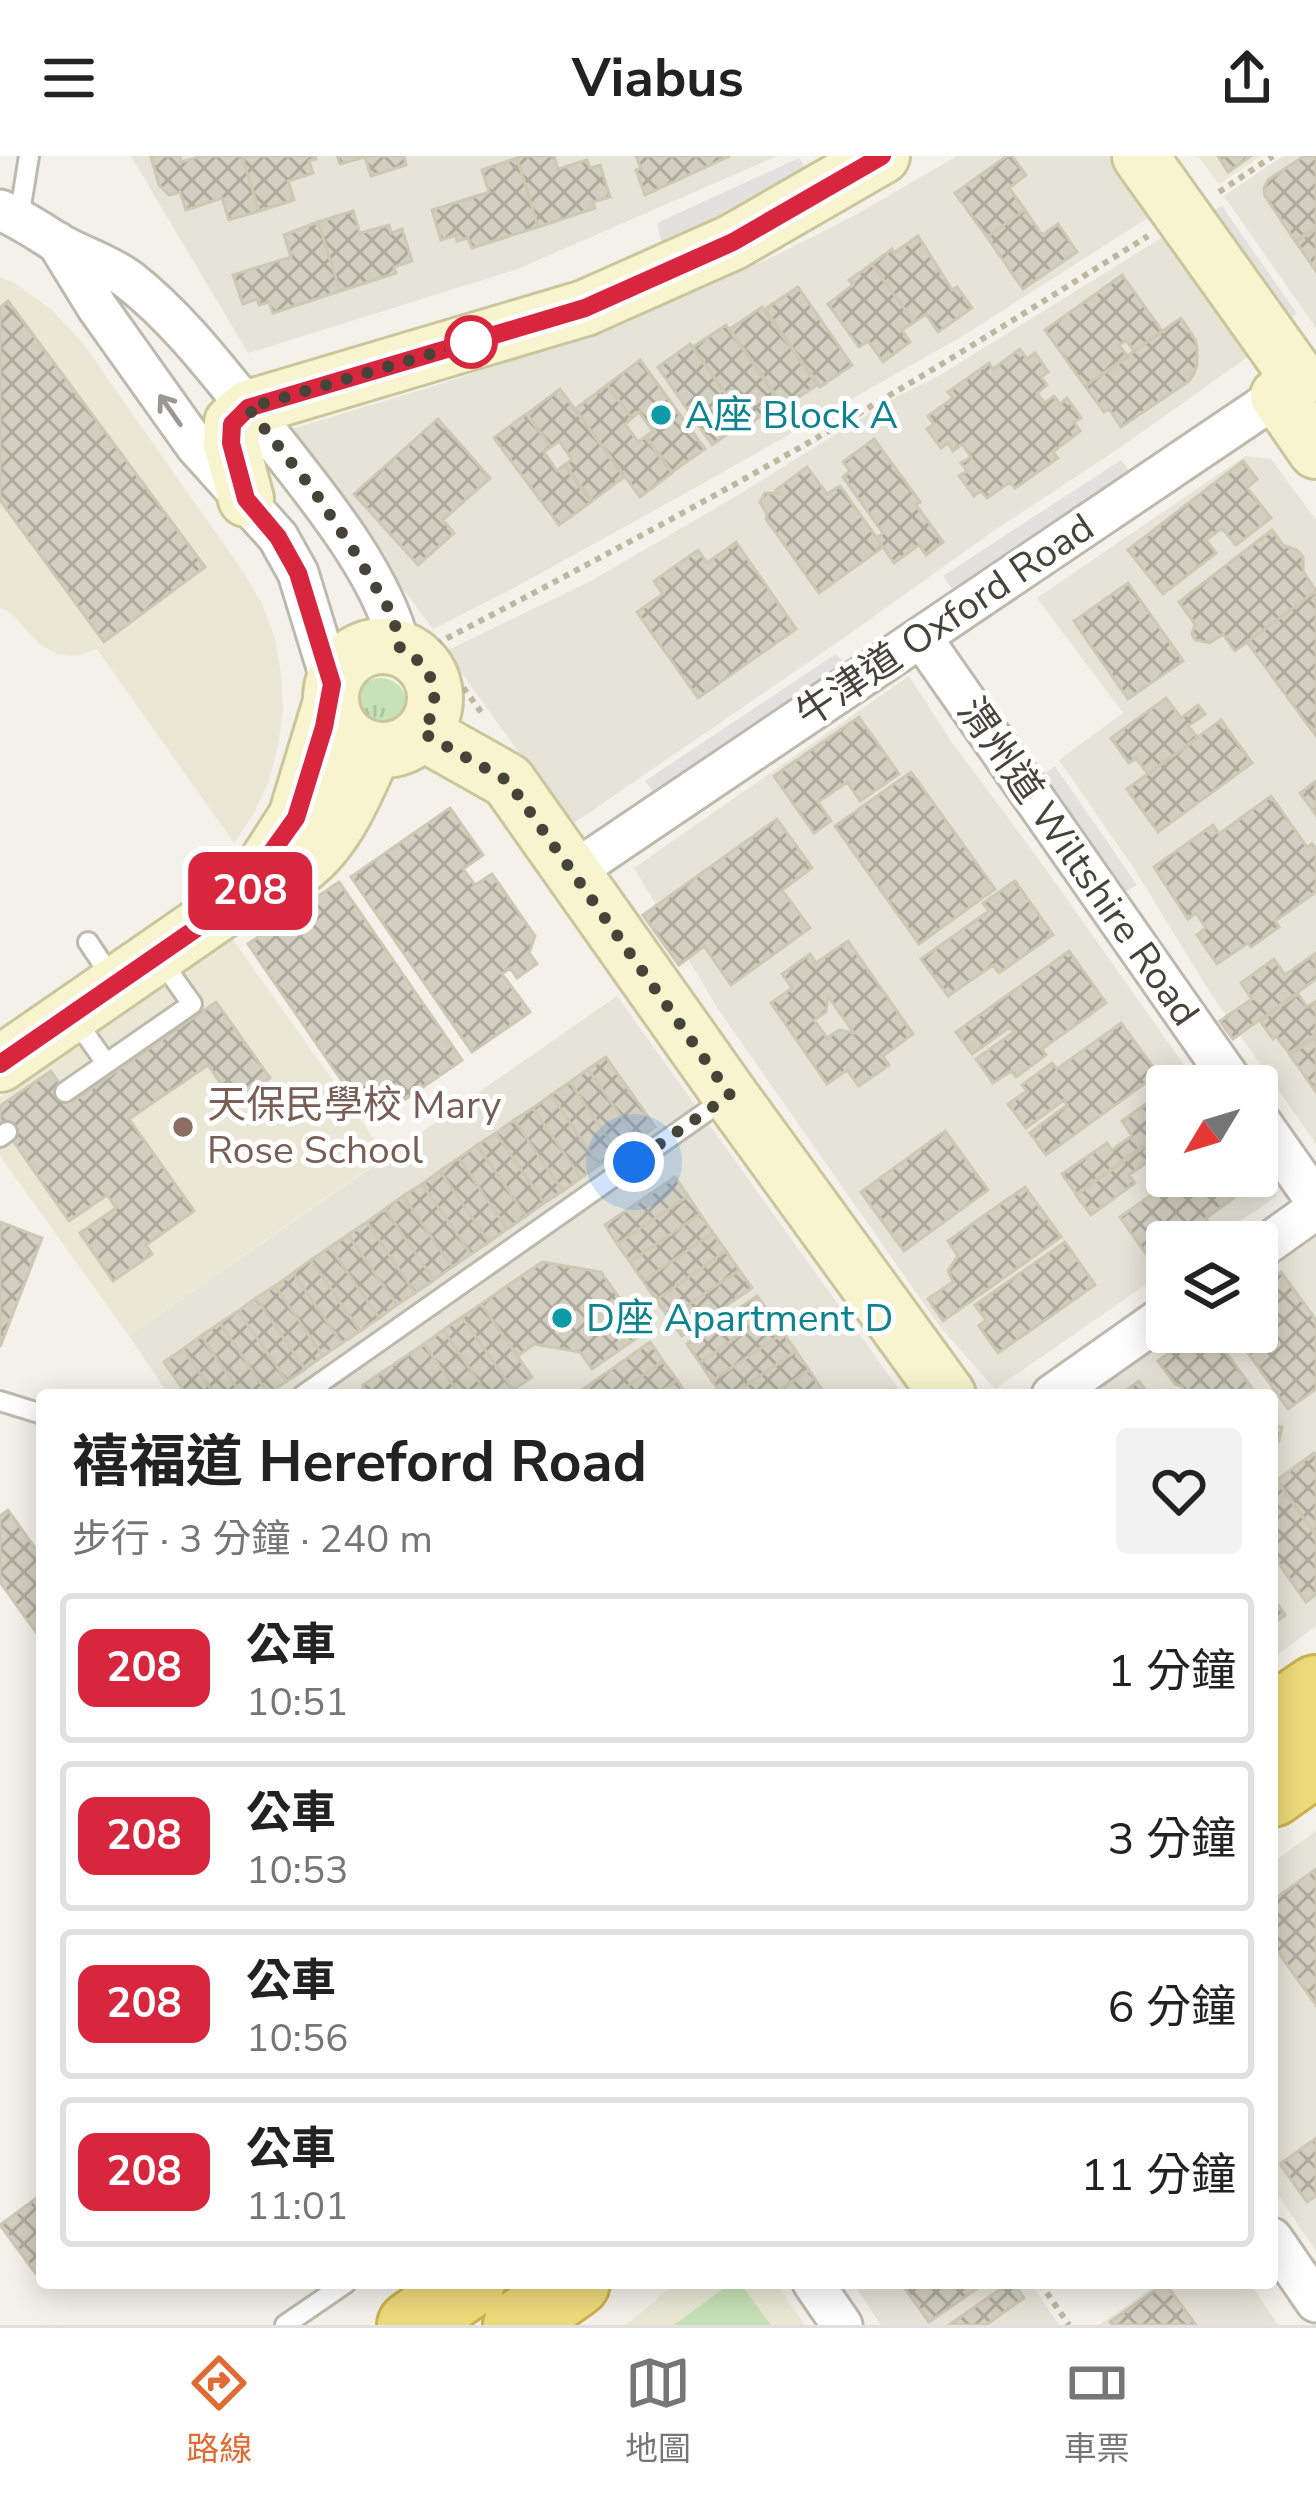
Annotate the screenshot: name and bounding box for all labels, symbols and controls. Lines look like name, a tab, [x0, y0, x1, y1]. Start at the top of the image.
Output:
text: Viabus	[572, 41, 744, 115]
icon: menu	[36, 45, 102, 111]
icon: share	[1214, 45, 1280, 111]
unlabelled marker	[446, 317, 496, 367]
place label: A座 Block A	[685, 389, 898, 442]
one-way arrow	[158, 394, 183, 427]
marker: A座 Block A	[648, 402, 674, 428]
street label: 牛津道 Oxford Road	[786, 502, 1104, 740]
street label: 渭州道 Wiltshire Road	[945, 687, 1211, 1037]
line badge: 208	[181, 852, 319, 930]
text: 208	[212, 862, 288, 919]
north arrow	[1146, 1065, 1278, 1197]
map controls	[1146, 1065, 1278, 1353]
place label: 天保民學校 Mary Rose School	[207, 1079, 501, 1177]
marker: 天保民學校 Mary Rose School	[170, 1114, 196, 1140]
your location	[604, 1132, 664, 1192]
button: layers	[1146, 1221, 1278, 1353]
place label: D座 Apartment D	[586, 1292, 893, 1345]
marker: D座 Apartment D	[549, 1305, 575, 1331]
text: 禧福道 Hereford Road	[72, 1423, 647, 1501]
button: heart	[1116, 1428, 1242, 1554]
text: 步行 · 3 分鐘 · 240 m	[72, 1513, 433, 1566]
text: 公車	[246, 1615, 336, 1676]
text: 208	[106, 1639, 182, 1696]
text: 1 分鐘	[1107, 1641, 1236, 1702]
text: 10:51	[246, 1676, 349, 1729]
text: 公車	[246, 1783, 336, 1844]
text: 208	[106, 1807, 182, 1864]
text: 3 分鐘	[1107, 1809, 1236, 1870]
text: 10:53	[246, 1844, 349, 1897]
text: 公車	[246, 1951, 336, 2012]
text: 208	[106, 1975, 182, 2032]
text: 6 分鐘	[1107, 1977, 1236, 2038]
text: 10:56	[246, 2012, 349, 2065]
text: 公車	[246, 2119, 336, 2180]
text: 208	[106, 2143, 182, 2200]
text: 11 分鐘	[1080, 2145, 1236, 2206]
text: 11:01	[246, 2180, 349, 2233]
tab: 路線	[186, 2350, 252, 2472]
tab: 地圖	[625, 2350, 691, 2472]
tab: 車票	[1064, 2350, 1130, 2472]

